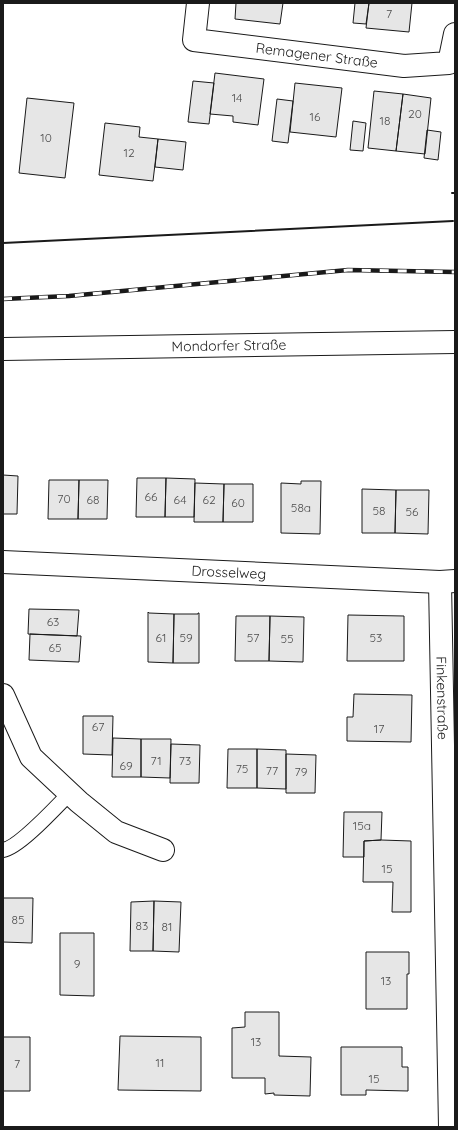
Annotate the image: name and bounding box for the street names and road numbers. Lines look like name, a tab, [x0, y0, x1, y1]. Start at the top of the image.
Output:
street label: Remagener Straße	[255, 39, 379, 72]
street label: Mondorfer Straße	[171, 336, 287, 355]
street label: Drosselweg	[191, 562, 267, 583]
street label: Finkenstraße	[432, 656, 452, 740]

